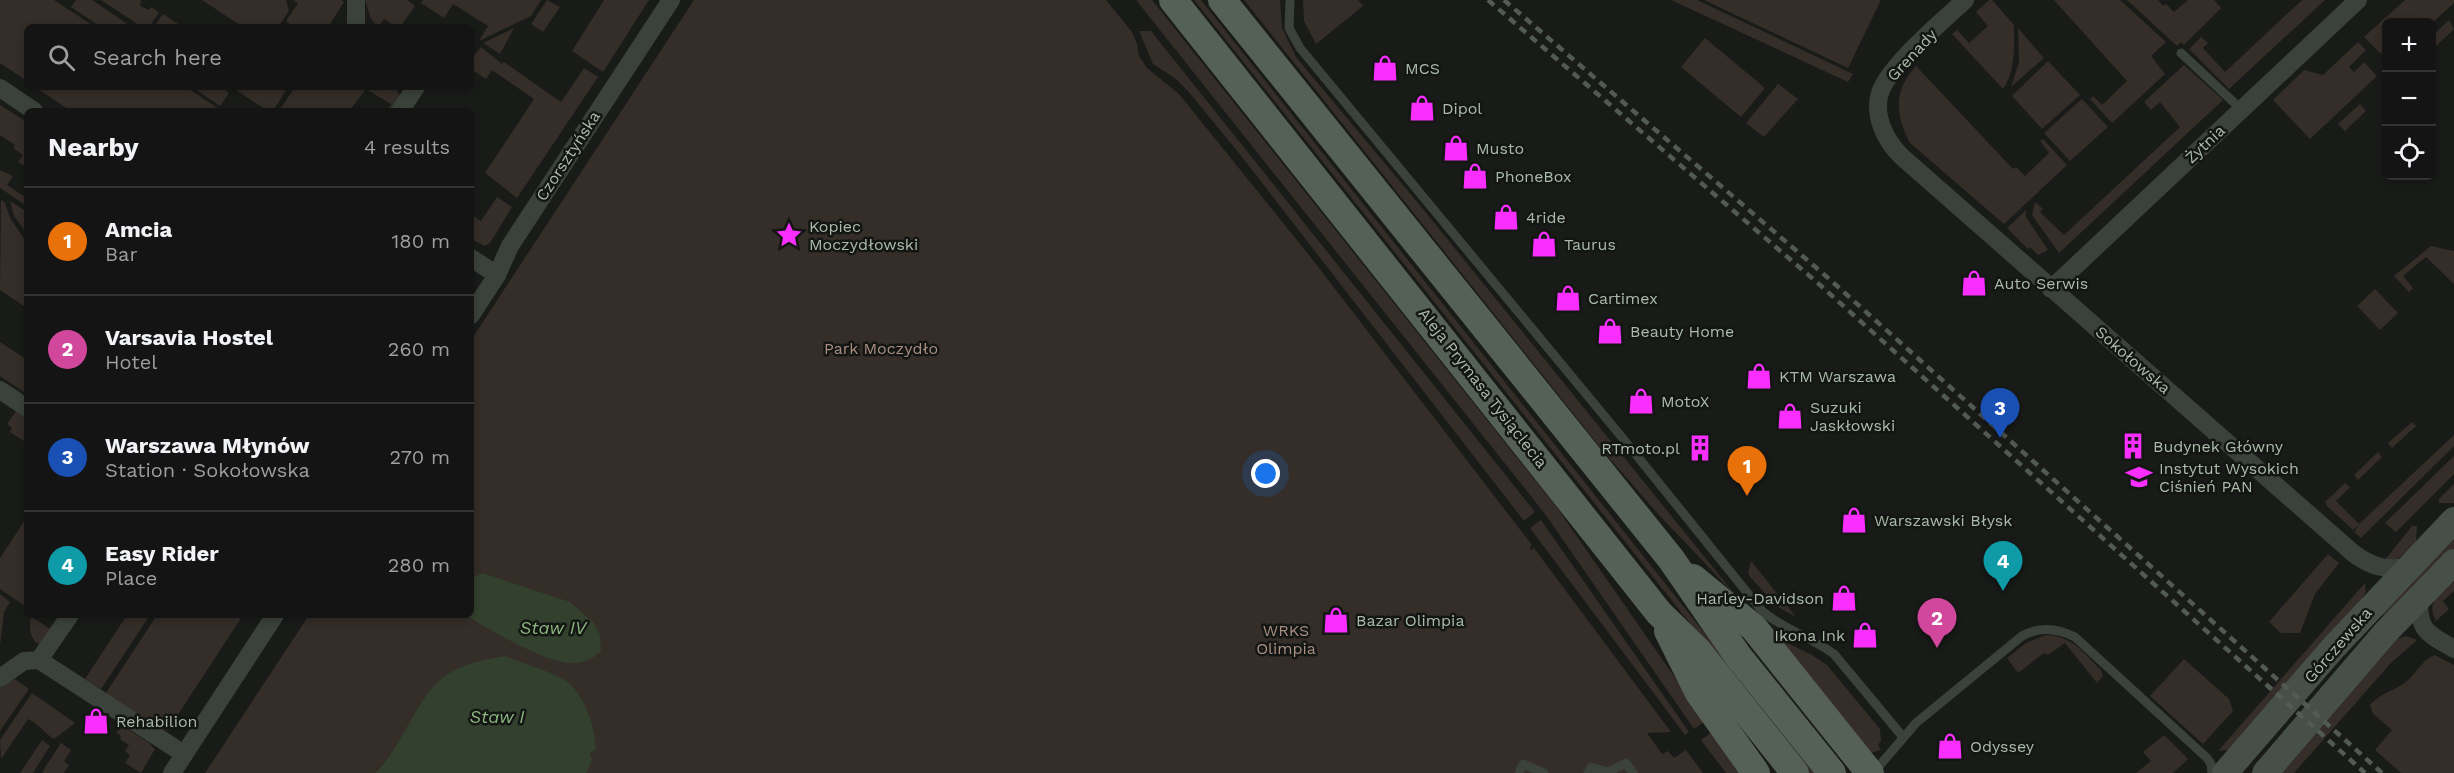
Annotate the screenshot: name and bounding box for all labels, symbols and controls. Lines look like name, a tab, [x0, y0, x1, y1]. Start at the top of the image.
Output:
map controls	[2382, 18, 2436, 180]
button: +	[2382, 18, 2436, 72]
search box	[24, 24, 474, 90]
street label: Grenady	[1883, 24, 1941, 85]
icon: search	[45, 41, 78, 74]
text: Search here	[93, 45, 222, 70]
shop icon: MCS	[1370, 53, 1400, 83]
place label: MCS	[1405, 59, 1440, 78]
button: −	[2382, 72, 2436, 126]
shop icon: Dipol	[1407, 93, 1437, 123]
place label: Dipol	[1442, 99, 1482, 118]
street label: Czorsztyńska	[532, 107, 604, 205]
street label: Żytnia	[2181, 121, 2229, 167]
button: locate	[2382, 126, 2436, 180]
text: Nearby	[48, 132, 139, 162]
shop icon: Musto	[1441, 133, 1471, 163]
text: 4 results	[364, 135, 450, 159]
place label: Musto	[1476, 139, 1524, 158]
shop icon: PhoneBox	[1460, 161, 1490, 191]
place label: PhoneBox	[1495, 167, 1572, 186]
shop icon: 4ride	[1491, 202, 1521, 232]
place label: 4ride	[1526, 208, 1566, 227]
text: Amcia	[105, 217, 172, 242]
place label: Kopiec Moczydłowski	[809, 217, 918, 254]
place icon: Kopiec Moczydłowski	[774, 220, 804, 250]
text: 1	[63, 229, 72, 253]
text: 180 m	[392, 229, 450, 253]
shop icon: Taurus	[1529, 229, 1559, 259]
place label: Taurus	[1564, 235, 1616, 254]
text: Bar	[105, 242, 138, 266]
shop icon: Auto Serwis	[1959, 268, 1989, 298]
place label: Auto Serwis	[1994, 274, 2088, 293]
shop icon: Cartimex	[1553, 283, 1583, 313]
place label: Cartimex	[1588, 289, 1658, 308]
street label: Aleja Prymasa Tysiąclecia	[1415, 304, 1551, 472]
shop icon: Beauty Home	[1595, 316, 1625, 346]
place label: Beauty Home	[1630, 322, 1734, 341]
street label: Sokołowska	[2092, 322, 2174, 398]
text: Varsavia Hostel	[105, 325, 273, 350]
text: 2	[62, 337, 73, 361]
text: 260 m	[388, 337, 450, 361]
park label: Park Moczydło	[824, 339, 938, 358]
text: Hotel	[105, 350, 157, 374]
shop icon: KTM Warszawa	[1744, 361, 1774, 391]
place label: KTM Warszawa	[1779, 367, 1896, 386]
shop icon: MotoX	[1626, 386, 1656, 416]
pin: 3	[1980, 388, 2020, 438]
place label: MotoX	[1661, 392, 1710, 411]
place label: Suzuki Jaskłowski	[1810, 398, 1895, 435]
shop icon: Suzuki Jaskłowski	[1775, 401, 1805, 431]
building icon: Budynek Główny	[2118, 431, 2148, 461]
text: Warszawa Młynów	[105, 433, 310, 458]
building icon: RTmoto.pl	[1685, 433, 1715, 463]
place label: Budynek Główny	[2153, 437, 2284, 456]
place label: RTmoto.pl	[1601, 439, 1680, 458]
text: 3	[62, 445, 73, 469]
text: 270 m	[390, 445, 450, 469]
pin: 1	[1728, 446, 1766, 496]
text: Station · Sokołowska	[105, 458, 310, 482]
your location	[1251, 459, 1280, 488]
place label: Instytut Wysokich Ciśnień PAN	[2159, 459, 2299, 496]
school or university icon: Instytut Wysokich Ciśnień PAN	[2124, 462, 2154, 492]
shop icon: Warszawski Błysk	[1839, 505, 1869, 535]
place label: Warszawski Błysk	[1874, 511, 2012, 530]
text: Easy Rider	[105, 541, 219, 566]
pin: 4	[1984, 542, 2022, 591]
text: 4	[61, 553, 74, 577]
text: 280 m	[388, 553, 450, 577]
text: Place	[105, 566, 157, 590]
shop icon: Harley-Davidson	[1829, 583, 1859, 613]
place label: Harley-Davidson	[1696, 589, 1824, 608]
pin: 2	[1918, 598, 1956, 648]
street label: Górczewska	[2300, 603, 2376, 687]
shop icon: Bazar Olimpia	[1321, 605, 1351, 635]
place label: Bazar Olimpia	[1356, 611, 1464, 630]
water label: Staw IV	[520, 617, 588, 638]
shop icon: Ikona Ink	[1850, 620, 1880, 650]
park label: WRKS Olimpia	[1256, 621, 1316, 658]
place label: Ikona Ink	[1774, 626, 1845, 645]
shop icon: Rehabilion	[81, 706, 111, 736]
water label: Staw I	[469, 706, 525, 727]
place label: Rehabilion	[116, 712, 198, 731]
shop icon: Odyssey	[1935, 731, 1965, 761]
place label: Odyssey	[1970, 737, 2035, 756]

